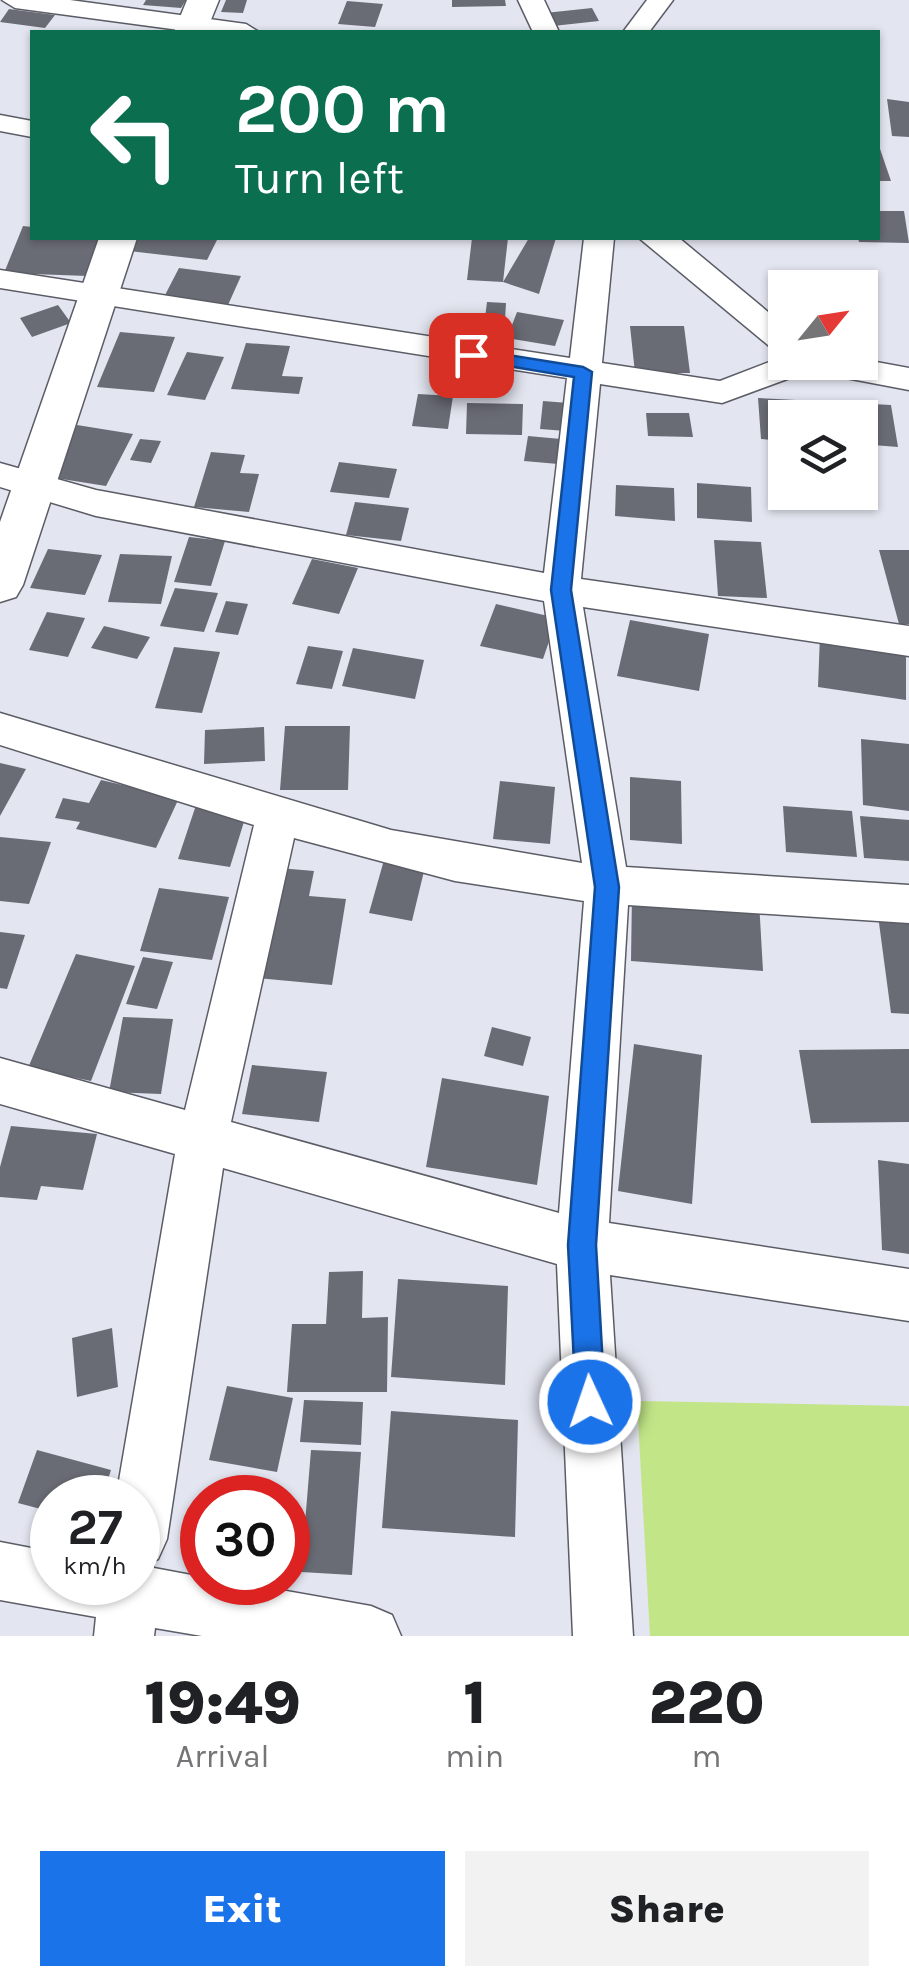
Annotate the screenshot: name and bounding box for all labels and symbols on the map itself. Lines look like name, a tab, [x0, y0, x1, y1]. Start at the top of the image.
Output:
north arrow	[768, 270, 878, 380]
pin	[429, 313, 514, 398]
position arrow	[538, 1350, 642, 1454]
speed limit sign: 30	[180, 1475, 310, 1605]

